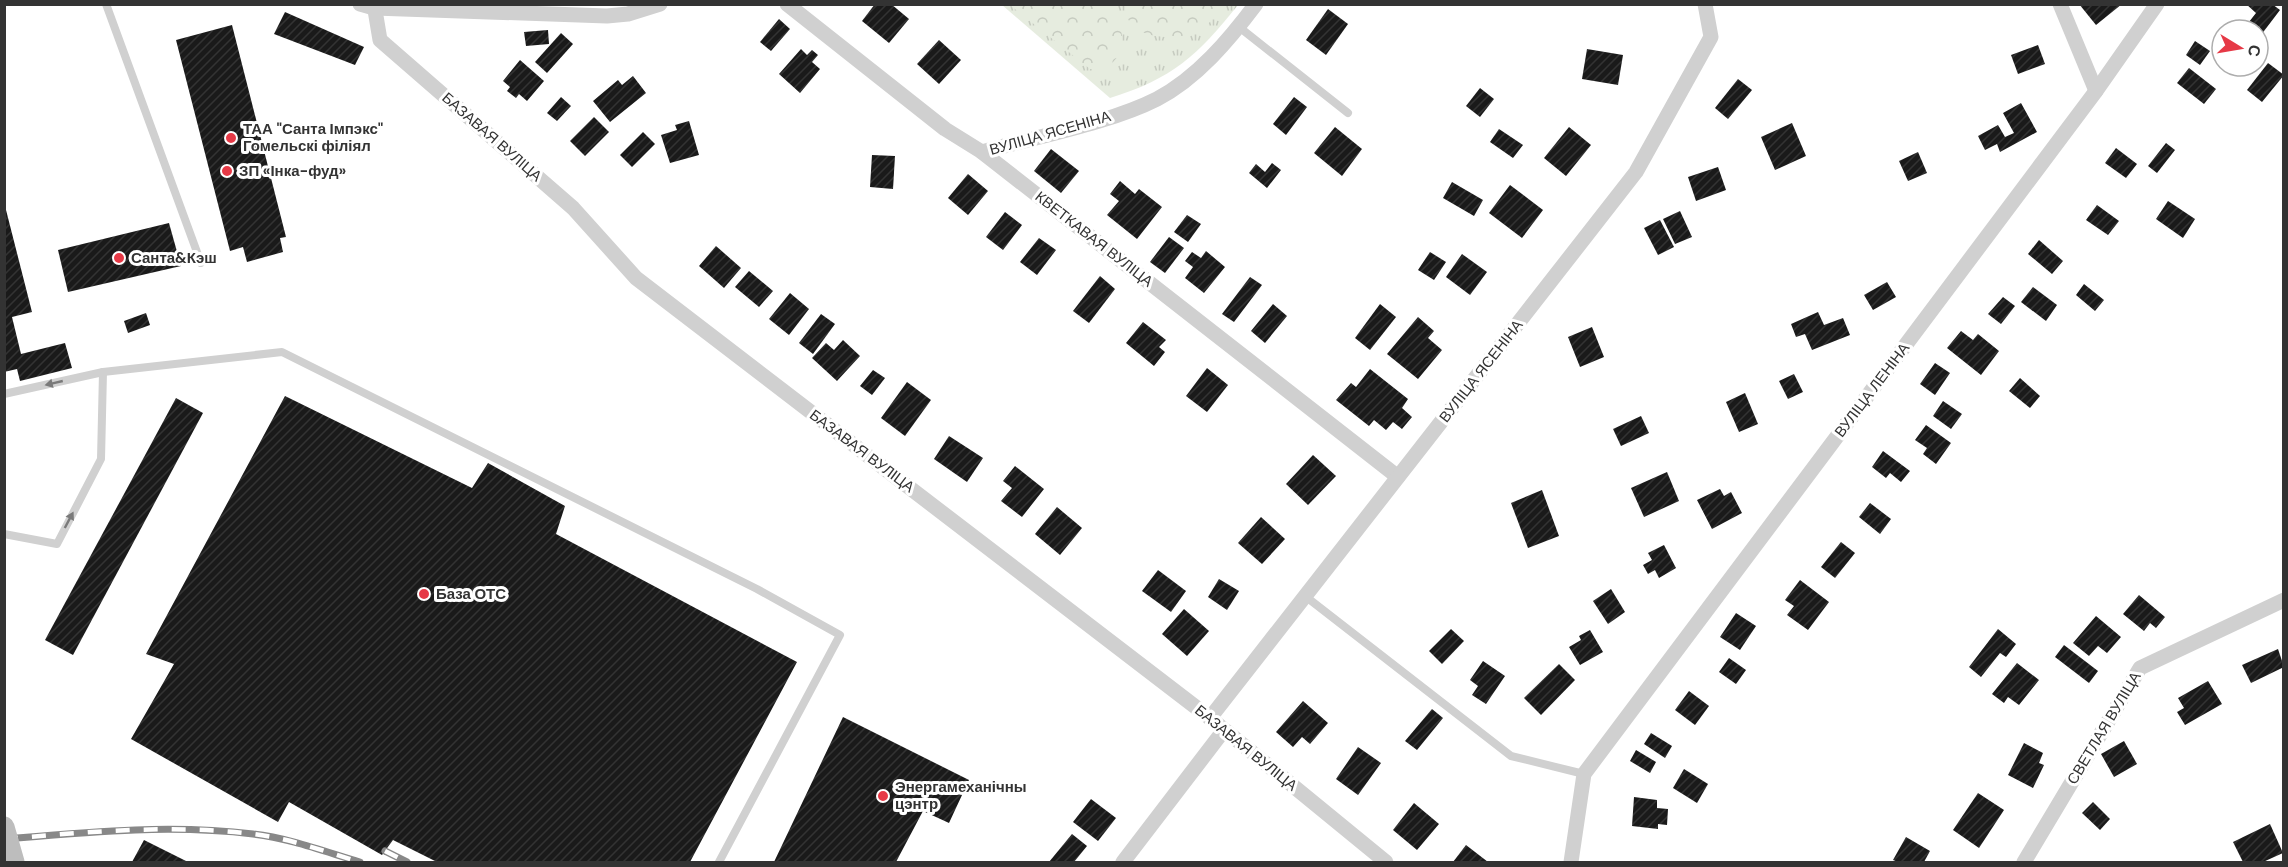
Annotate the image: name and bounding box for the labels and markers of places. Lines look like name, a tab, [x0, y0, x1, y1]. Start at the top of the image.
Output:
place label: ТАА "Санта Імпэкс" Гомельскі філіял	[243, 119, 383, 156]
marker: ТАА "Санта Імпэкс" Гомельскі філіял	[224, 131, 238, 145]
place label: ЗП «Інка-фуд»	[239, 161, 347, 181]
marker: ЗП «Інка-фуд»	[220, 164, 234, 178]
place label: Санта&Кэш	[131, 248, 217, 268]
marker: Санта&Кэш	[112, 251, 126, 265]
place label: База ОТС	[436, 584, 506, 604]
marker: База ОТС	[417, 587, 431, 601]
place label: Энергамеханічны цэнтр	[895, 777, 1027, 814]
marker: Энергамеханічны цэнтр	[876, 789, 890, 803]

